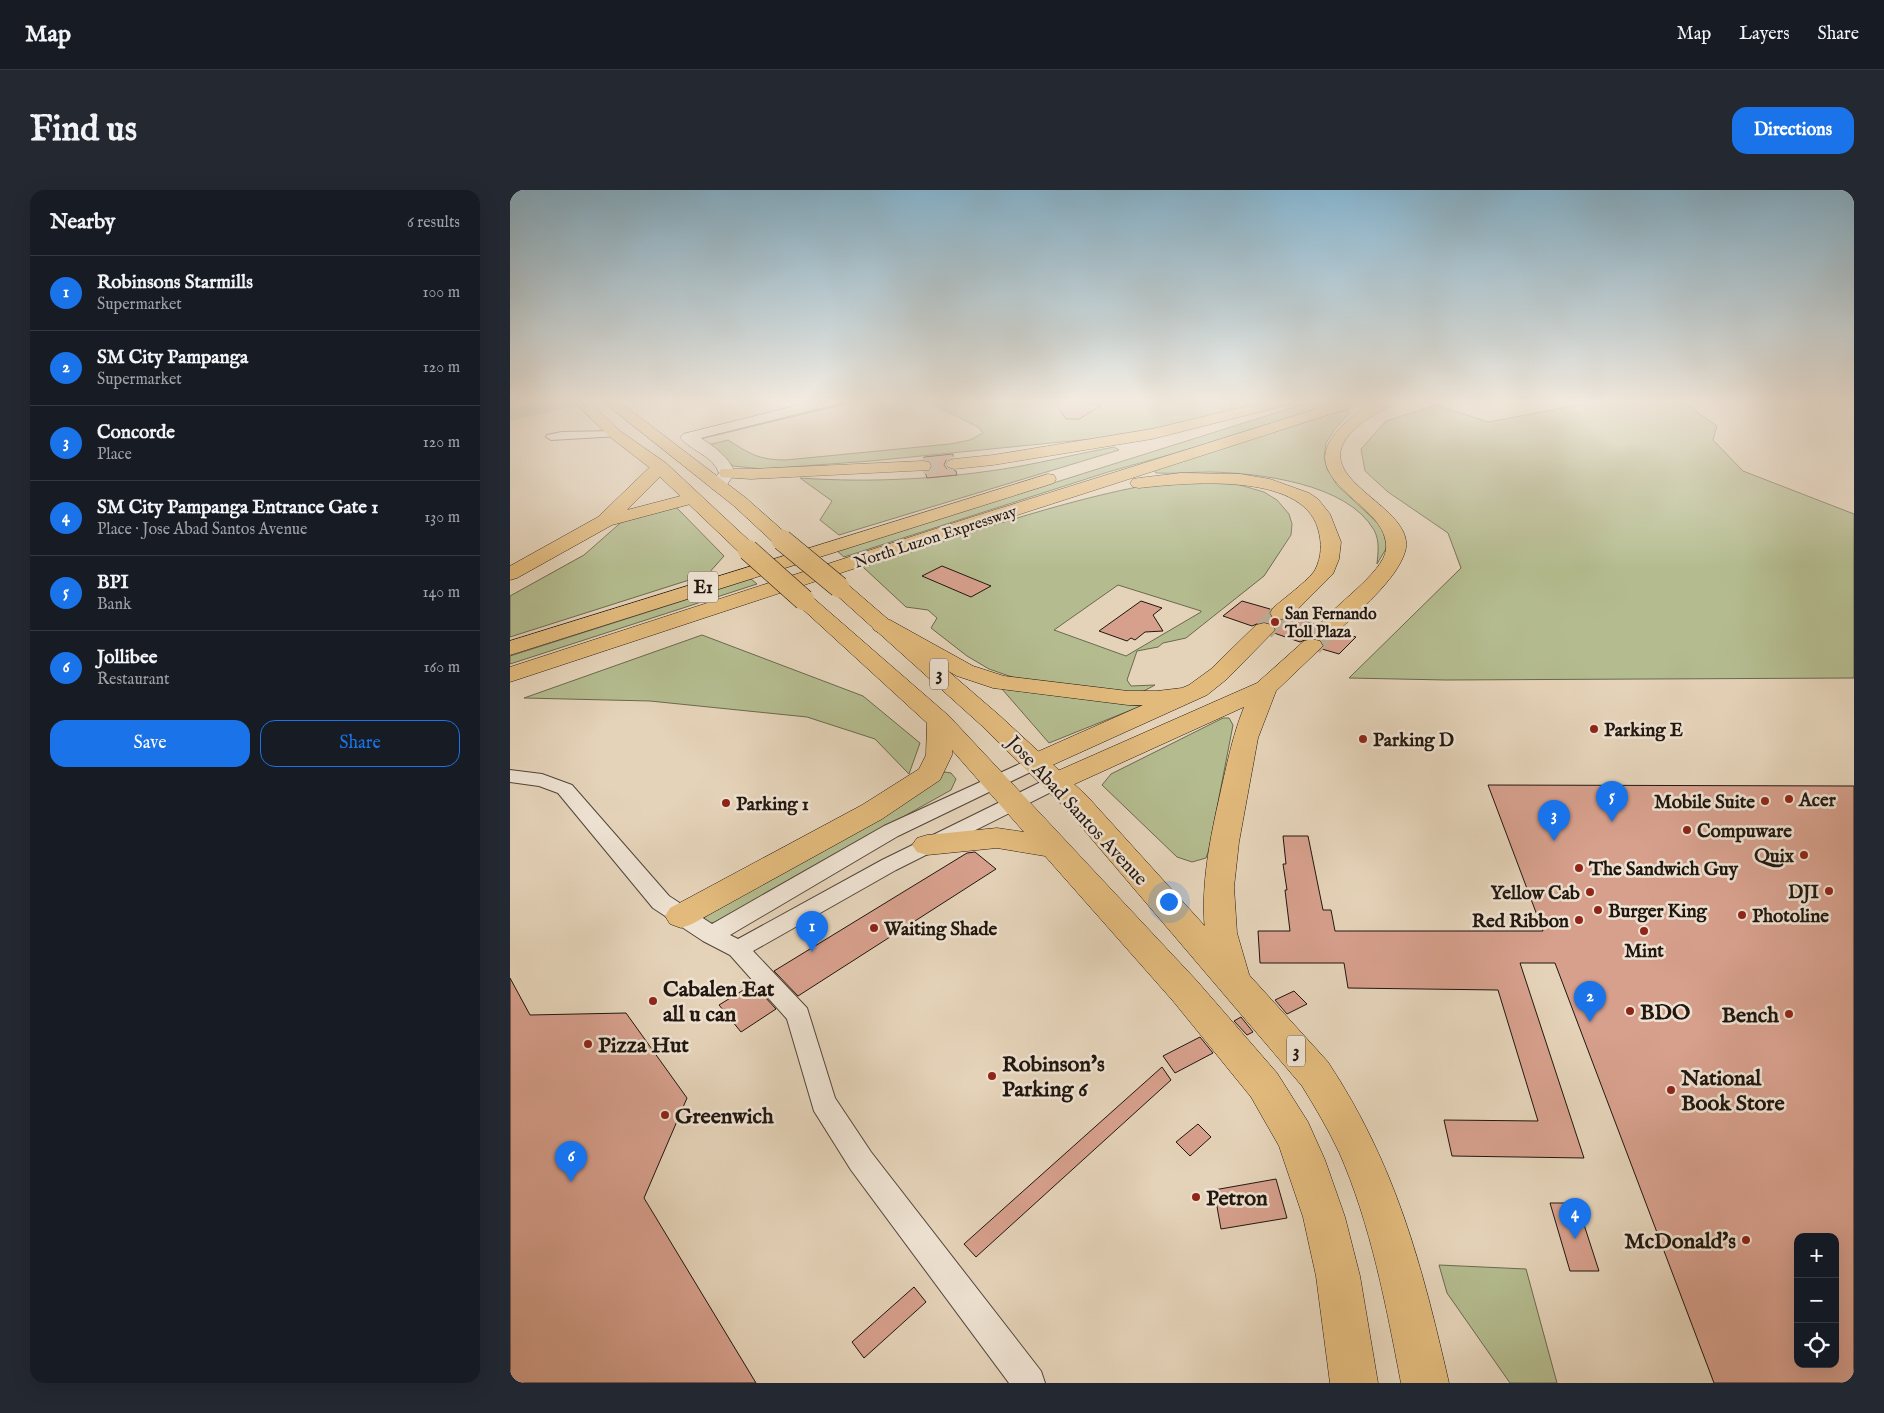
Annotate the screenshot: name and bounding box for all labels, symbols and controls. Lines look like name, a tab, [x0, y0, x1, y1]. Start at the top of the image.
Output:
text: Map	[25, 19, 71, 50]
text: Map	[1677, 23, 1711, 46]
text: Layers	[1739, 23, 1790, 46]
text: Share	[1818, 23, 1859, 46]
button: Directions	[1732, 107, 1854, 154]
text: Find us	[30, 108, 137, 153]
text: Nearby	[50, 209, 115, 236]
text: 6 results	[407, 213, 460, 233]
text: Robinsons Starmills	[97, 271, 253, 295]
text: 1	[63, 283, 69, 303]
text: 100 m	[423, 283, 460, 303]
text: Supermarket	[97, 295, 182, 315]
text: SM City Pampanga	[97, 346, 248, 370]
text: 2	[62, 358, 70, 378]
text: 120 m	[423, 358, 460, 378]
text: Supermarket	[97, 370, 182, 390]
text: Concorde	[97, 421, 175, 445]
text: 3	[63, 433, 69, 453]
text: 120 m	[423, 433, 460, 453]
text: Place	[97, 445, 132, 465]
text: SM City Pampanga Entrance Gate 1	[97, 496, 378, 520]
street label: North Luzon Expressway	[852, 502, 1020, 574]
text: 4	[62, 508, 70, 528]
text: 130 m	[424, 508, 460, 528]
text: Place · Jose Abad Santos Avenue	[97, 520, 307, 540]
text: BPI	[97, 571, 129, 595]
road number: E1	[688, 572, 718, 602]
text: 5	[63, 583, 69, 603]
text: 140 m	[422, 583, 460, 603]
text: Bank	[97, 595, 132, 615]
place label: San Fernando Toll Plaza	[1284, 605, 1377, 643]
marker: San Fernando Toll Plaza	[1269, 616, 1281, 628]
text: Jollibee	[97, 646, 157, 670]
text: 6	[63, 658, 69, 678]
text: 160 m	[424, 658, 460, 678]
road number: 3	[930, 658, 948, 689]
text: Restaurant	[97, 670, 170, 690]
place label: Parking E	[1604, 719, 1683, 743]
button: Save	[50, 720, 250, 767]
button: Share	[260, 720, 460, 767]
marker: Parking E	[1588, 723, 1600, 735]
place label: Parking D	[1373, 729, 1454, 753]
street label: Jose Abad Santos Avenue	[1000, 730, 1152, 891]
marker: Parking D	[1357, 733, 1369, 745]
pin: 5	[1596, 781, 1628, 822]
place label: Acer	[1798, 789, 1837, 813]
place label: Mobile Suite	[1654, 791, 1755, 815]
place label: Parking 1	[736, 793, 809, 817]
marker: Acer	[1783, 793, 1795, 805]
marker: Mobile Suite	[1759, 795, 1771, 807]
marker: Parking 1	[720, 797, 732, 809]
pin: 3	[1538, 800, 1570, 841]
place label: Compuware	[1697, 820, 1792, 844]
marker: Compuware	[1681, 824, 1693, 836]
place label: Quix	[1754, 845, 1795, 869]
marker: Quix	[1798, 849, 1810, 861]
place label: The Sandwich Guy	[1588, 858, 1739, 882]
marker: The Sandwich Guy	[1573, 862, 1585, 874]
place label: DJI	[1788, 881, 1819, 905]
place label: Yellow Cab	[1491, 882, 1580, 906]
marker: DJI	[1823, 885, 1835, 897]
marker: Yellow Cab	[1584, 886, 1596, 898]
your location	[1156, 889, 1182, 915]
place label: Burger King	[1608, 900, 1707, 924]
marker: Burger King	[1592, 904, 1604, 916]
place label: Photoline	[1752, 905, 1829, 929]
marker: Photoline	[1736, 909, 1748, 921]
place label: Red Ribbon	[1472, 910, 1569, 934]
pin: 1	[796, 911, 828, 952]
marker: Red Ribbon	[1573, 914, 1585, 926]
place label: Waiting Shade	[883, 918, 998, 942]
marker: Waiting Shade	[868, 922, 880, 934]
marker: Mint	[1638, 925, 1650, 937]
place label: Mint	[1624, 940, 1664, 964]
place label: Cabalen Eat all u can	[663, 976, 775, 1029]
pin: 2	[1574, 981, 1606, 1022]
marker: Cabalen Eat all u can	[647, 995, 659, 1007]
place label: BDO	[1640, 999, 1690, 1027]
place label: Bench	[1721, 1002, 1779, 1030]
marker: BDO	[1624, 1005, 1636, 1017]
marker: Bench	[1783, 1008, 1795, 1020]
place label: Pizza Hut	[598, 1032, 689, 1060]
road number: 3	[1287, 1036, 1305, 1066]
marker: Pizza Hut	[582, 1038, 594, 1050]
place label: Robinson's Parking 6	[1002, 1051, 1105, 1104]
place label: National Book Store	[1680, 1065, 1785, 1118]
marker: Robinson's Parking 6	[986, 1070, 998, 1082]
marker: National Book Store	[1665, 1084, 1677, 1096]
place label: Greenwich	[675, 1103, 774, 1131]
marker: Greenwich	[659, 1109, 671, 1121]
pin: 6	[555, 1141, 587, 1182]
place label: Petron	[1206, 1185, 1268, 1213]
marker: Petron	[1190, 1191, 1202, 1203]
pin: 4	[1559, 1198, 1591, 1239]
place label: McDonald's	[1624, 1228, 1736, 1256]
map controls	[1794, 1233, 1839, 1368]
button: +	[1794, 1233, 1839, 1278]
marker: McDonald's	[1740, 1234, 1752, 1246]
button: −	[1794, 1278, 1839, 1323]
button: locate	[1794, 1323, 1839, 1368]

